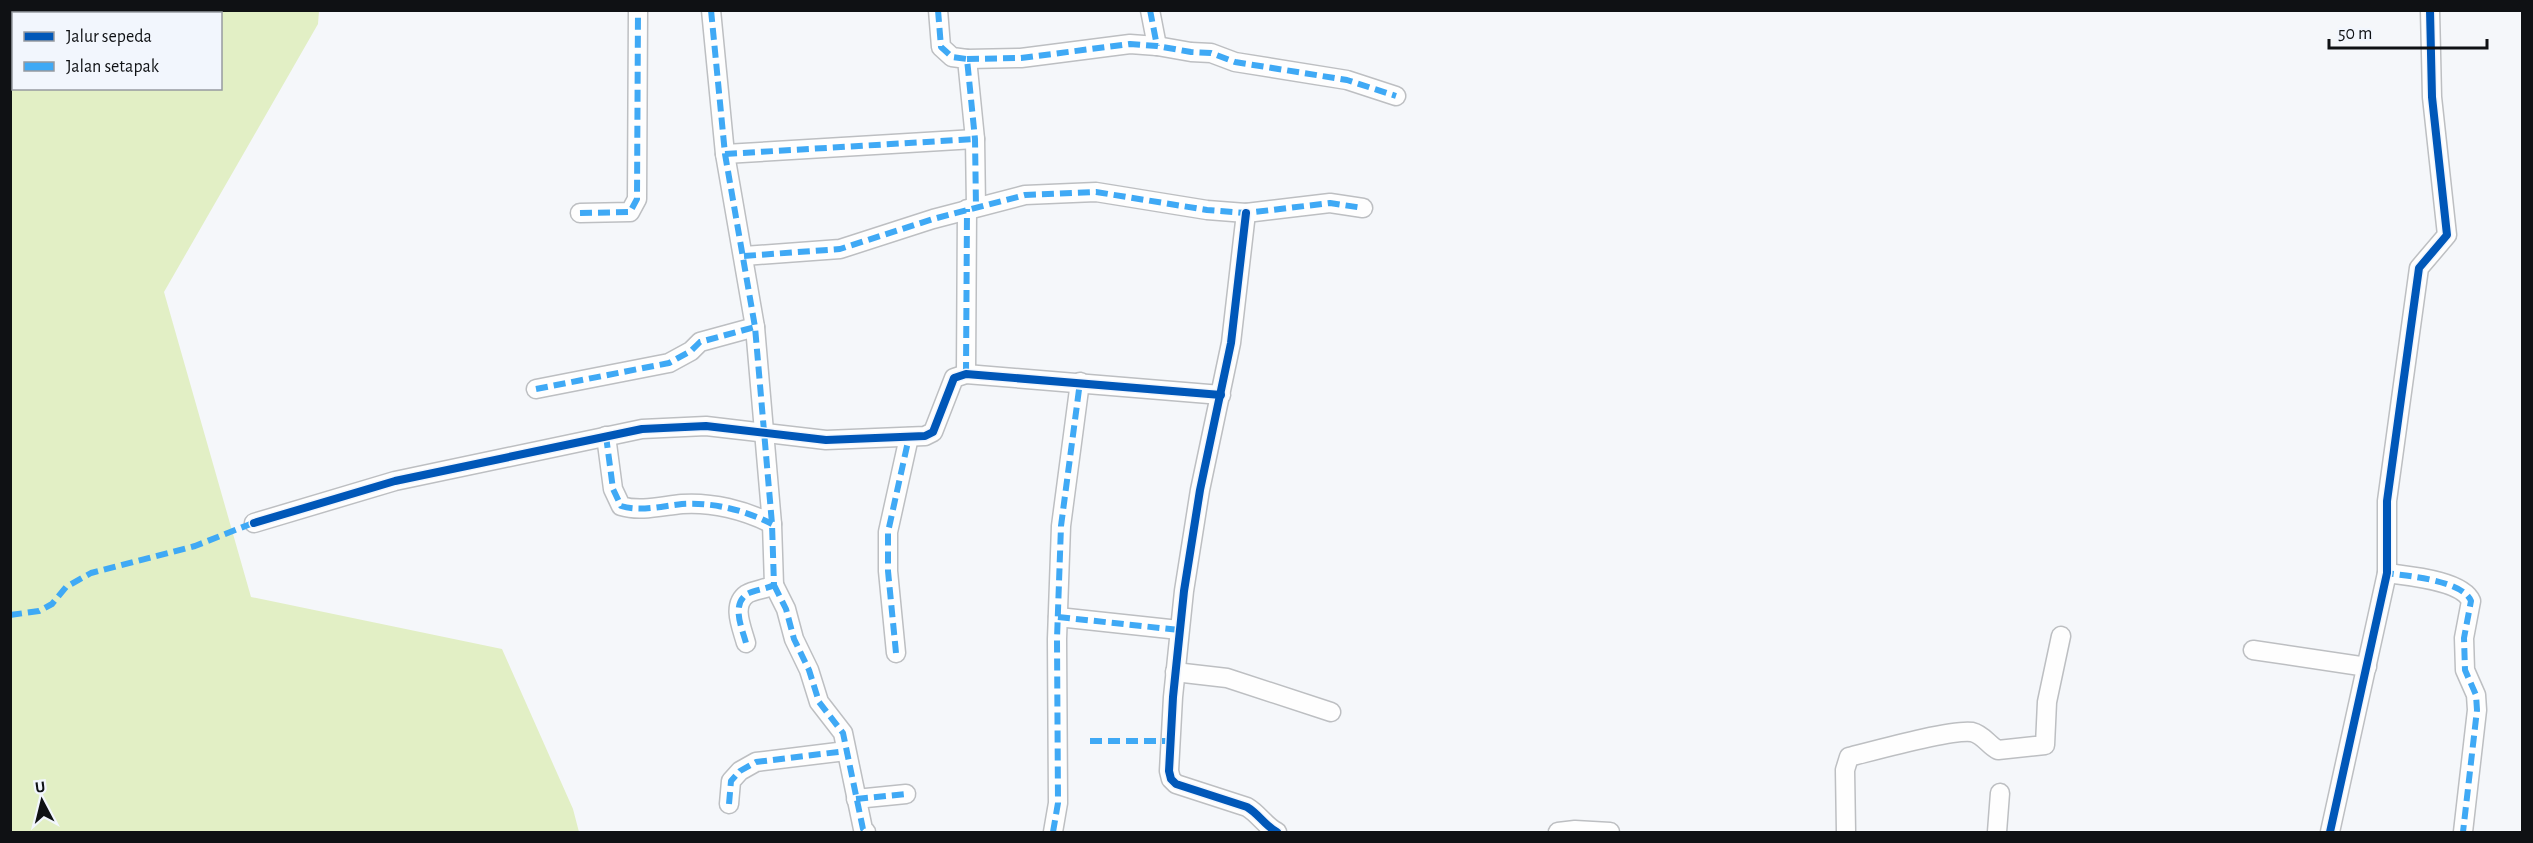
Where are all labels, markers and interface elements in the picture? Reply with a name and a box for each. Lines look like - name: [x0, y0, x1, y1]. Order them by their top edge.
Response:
- legend: [12, 12, 222, 90]
- scale bar: [2329, 12, 2486, 50]
- text: 50 m: [2338, 25, 2372, 43]
- text: Jalur sepeda: [66, 28, 152, 46]
- text: Jalan setapak: [66, 58, 160, 76]
- north arrow: [12, 771, 72, 831]
- text: U: [34, 779, 46, 796]

